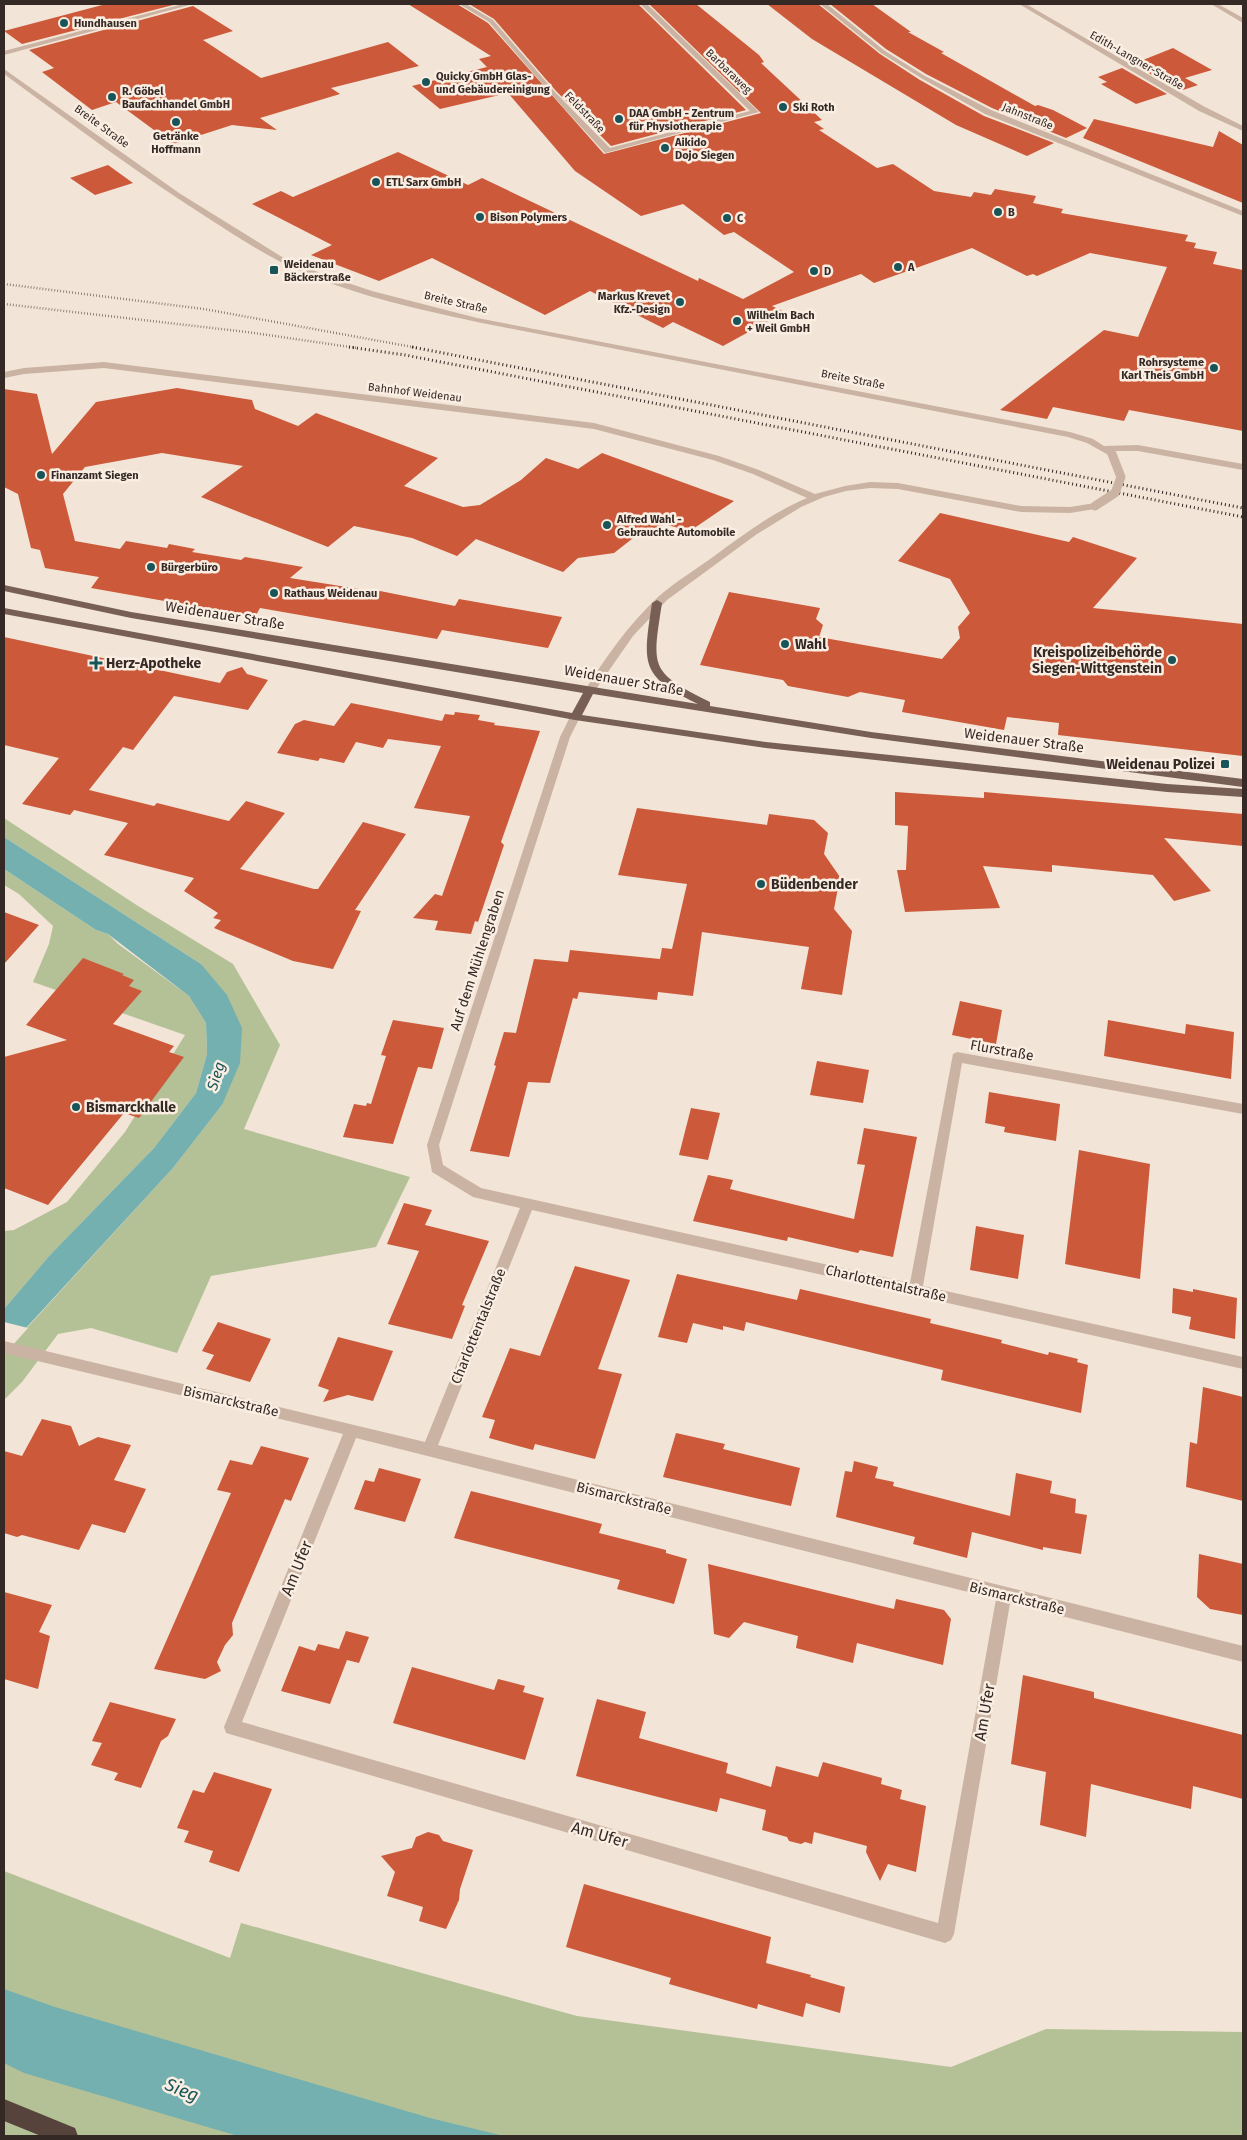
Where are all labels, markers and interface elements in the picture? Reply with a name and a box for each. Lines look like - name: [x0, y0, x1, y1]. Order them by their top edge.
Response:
- marker: Hundhausen: [58, 17, 70, 29]
- place label: Hundhausen: [74, 17, 137, 30]
- street label: Edith-Langner-Straße: [1087, 28, 1186, 93]
- street label: Barbaraweg: [703, 46, 754, 97]
- place label: Quicky GmbH Glas- und Gebäudereinigung: [436, 70, 551, 96]
- marker: Quicky GmbH Glas- und Gebäudereinigung: [420, 76, 432, 88]
- place label: R. Göbel Baufachhandel GmbH: [122, 85, 230, 111]
- street label: Feldstraße: [562, 89, 607, 136]
- marker: R. Göbel Baufachhandel GmbH: [106, 91, 118, 103]
- street label: Jahnstraße: [1000, 100, 1055, 133]
- marker: Ski Roth: [777, 101, 789, 113]
- place label: Ski Roth: [793, 101, 835, 114]
- street label: Breite Straße: [72, 102, 132, 151]
- place label: DAA GmbH - Zentrum für Physiotherapie: [629, 107, 734, 133]
- marker: DAA GmbH - Zentrum für Physiotherapie: [613, 113, 625, 125]
- marker: Getränke Hoffmann: [170, 116, 182, 128]
- place label: Getränke Hoffmann: [151, 130, 201, 156]
- place label: Aikido Dojo Siegen: [674, 136, 734, 162]
- marker: Aikido Dojo Siegen: [659, 142, 671, 154]
- marker: ETL Sarx GmbH: [370, 176, 382, 188]
- place label: ETL Sarx GmbH: [386, 176, 461, 189]
- marker: B: [992, 206, 1004, 218]
- place label: B: [1008, 206, 1015, 219]
- marker: Bison Polymers: [474, 211, 486, 223]
- place label: Bison Polymers: [490, 211, 568, 224]
- marker: C: [721, 212, 733, 224]
- place label: C: [737, 212, 744, 225]
- place label: Weidenau Bäckerstraße: [284, 258, 351, 284]
- marker: A: [892, 261, 904, 273]
- place label: A: [907, 261, 915, 274]
- marker: Weidenau Bäckerstraße: [268, 264, 280, 276]
- marker: D: [808, 265, 820, 277]
- place label: D: [824, 265, 831, 278]
- street label: Breite Straße: [423, 289, 489, 316]
- place label: Markus Krevet Kfz.-Design: [598, 290, 671, 316]
- marker: Markus Krevet Kfz.-Design: [674, 296, 686, 308]
- place label: Wilhelm Bach + Weil GmbH: [747, 309, 815, 335]
- marker: Wilhelm Bach + Weil GmbH: [731, 315, 743, 327]
- place label: Rohrsysteme Karl Theis GmbH: [1121, 356, 1204, 382]
- marker: Rohrsysteme Karl Theis GmbH: [1208, 362, 1220, 374]
- street label: Breite Straße: [820, 367, 886, 392]
- street label: Bahnhof Weidenau: [367, 380, 463, 405]
- marker: Finanzamt Siegen: [35, 469, 47, 481]
- place label: Finanzamt Siegen: [51, 469, 139, 482]
- place label: Alfred Wahl - Gebrauchte Automobile: [616, 513, 735, 539]
- marker: Alfred Wahl - Gebrauchte Automobile: [601, 519, 613, 531]
- marker: Bürgerbüro: [145, 561, 157, 573]
- place label: Bürgerbüro: [161, 561, 219, 574]
- marker: Rathaus Weidenau: [268, 587, 280, 599]
- place label: Rathaus Weidenau: [284, 587, 377, 600]
- street label: Weidenauer Straße: [164, 598, 286, 633]
- place label: Wahl: [795, 636, 827, 653]
- marker: Wahl: [779, 638, 791, 650]
- place label: Kreispolizeibehörde Siegen-Wittgenstein: [1032, 644, 1162, 677]
- marker: Kreispolizeibehörde Siegen-Wittgenstein: [1166, 654, 1178, 666]
- place label: Herz-Apotheke: [106, 655, 202, 672]
- marker: Herz-Apotheke: [90, 657, 102, 669]
- street label: Weidenauer Straße: [563, 662, 685, 699]
- street label: Weidenauer Straße: [963, 725, 1085, 756]
- place label: Weidenau Polizei: [1106, 756, 1215, 773]
- marker: Weidenau Polizei: [1219, 758, 1231, 770]
- place label: Büdenbender: [771, 876, 858, 893]
- marker: Büdenbender: [755, 878, 767, 890]
- street label: Auf dem Mühlengraben: [447, 887, 508, 1033]
- street label: Flurstraße: [969, 1037, 1035, 1064]
- water label: Sieg: [203, 1060, 229, 1093]
- place label: Bismarckhalle: [86, 1099, 176, 1116]
- marker: Bismarckhalle: [70, 1101, 82, 1113]
- street label: Charlottentalstraße: [824, 1261, 948, 1306]
- street label: Charlottentalstraße: [447, 1266, 509, 1387]
- street label: Bismarckstraße: [181, 1382, 280, 1421]
- street label: Bismarckstraße: [575, 1478, 673, 1519]
- street label: Am Ufer: [277, 1537, 316, 1599]
- street label: Bismarckstraße: [968, 1578, 1066, 1619]
- street label: Am Ufer: [970, 1681, 999, 1742]
- street label: Am Ufer: [569, 1817, 631, 1852]
- water label: Sieg: [161, 2073, 202, 2107]

